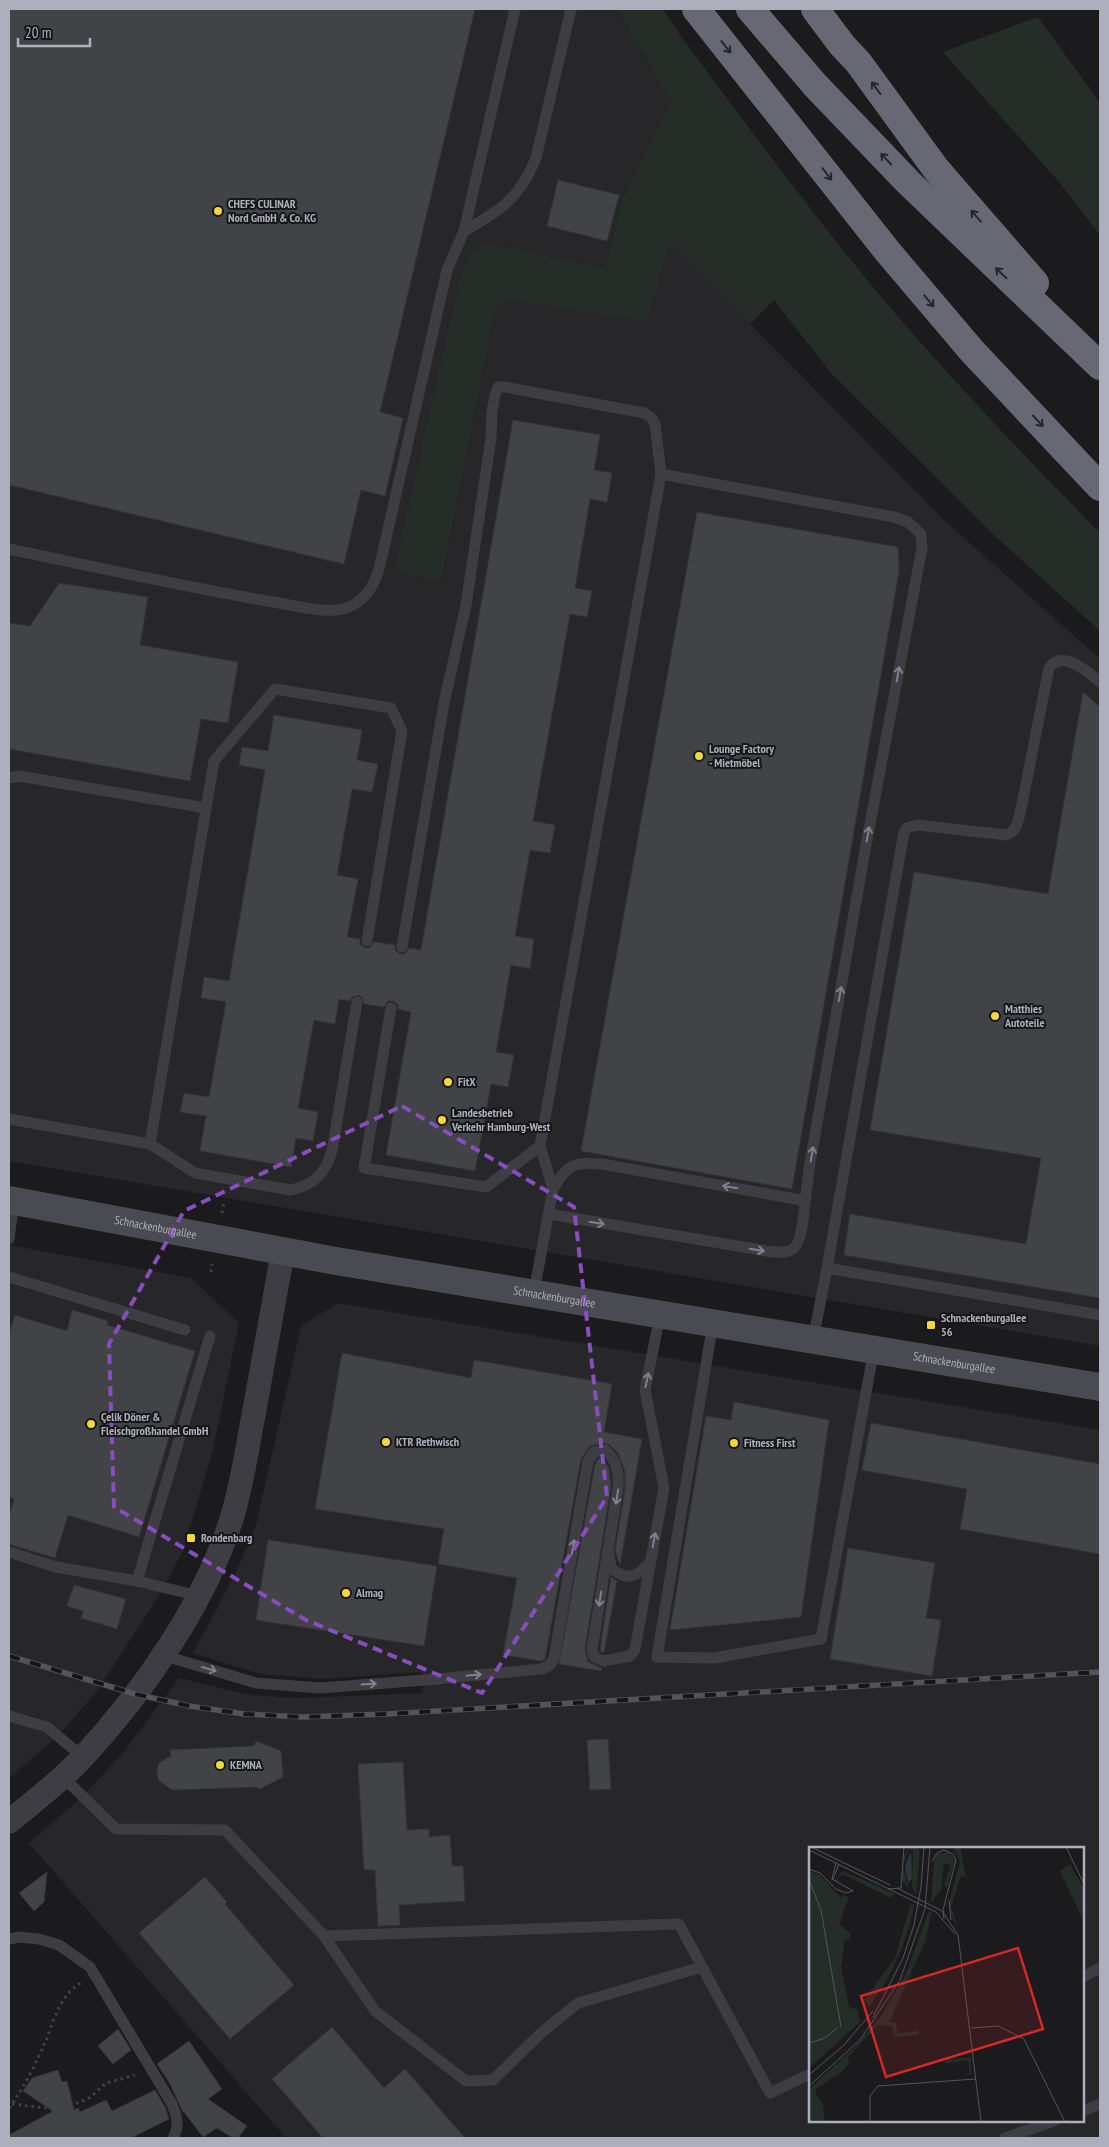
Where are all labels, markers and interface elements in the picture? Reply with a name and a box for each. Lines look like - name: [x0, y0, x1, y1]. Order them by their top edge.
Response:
- scale bar: [18, 15, 90, 47]
- text: 20 m: [25, 23, 51, 42]
- one-way arrow: [721, 40, 732, 53]
- one-way arrow: [871, 81, 882, 95]
- one-way arrow: [880, 152, 892, 165]
- one-way arrow: [822, 168, 833, 181]
- place label: CHEFS CULINAR Nord GmbH & Co. KG: [228, 196, 316, 225]
- marker: CHEFS CULINAR Nord GmbH & Co. KG: [212, 205, 224, 217]
- one-way arrow: [970, 209, 982, 222]
- one-way arrow: [995, 267, 1007, 279]
- one-way arrow: [924, 294, 935, 307]
- one-way arrow: [1032, 415, 1044, 428]
- one-way arrow: [893, 667, 903, 683]
- place label: Lounge Factory - Mietmöbel: [709, 741, 774, 770]
- marker: Lounge Factory - Mietmöbel: [693, 750, 705, 762]
- one-way arrow: [864, 826, 874, 842]
- one-way arrow: [835, 986, 845, 1002]
- place label: Matthies Autoteile: [1004, 1001, 1045, 1030]
- marker: Matthies Autoteile: [989, 1010, 1001, 1022]
- place label: FitX: [458, 1074, 476, 1089]
- marker: FitX: [442, 1076, 454, 1088]
- place label: Landesbetrieb Verkehr Hamburg-West: [451, 1105, 551, 1134]
- marker: Landesbetrieb Verkehr Hamburg-West: [436, 1114, 448, 1126]
- one-way arrow: [807, 1146, 817, 1162]
- one-way arrow: [723, 1181, 739, 1191]
- street label: Schnackenburgallee: [113, 1212, 198, 1242]
- one-way arrow: [588, 1218, 604, 1228]
- one-way arrow: [749, 1245, 765, 1255]
- street label: Schnackenburgallee: [512, 1282, 597, 1311]
- place label: Schnackenburgallee 56: [941, 1310, 1026, 1339]
- marker: Schnackenburgallee 56: [925, 1319, 937, 1331]
- street label: Schnackenburgallee: [912, 1348, 996, 1377]
- one-way arrow: [643, 1373, 652, 1389]
- place label: Çelik Döner & Fleischgroßhandel GmbH: [101, 1409, 208, 1438]
- marker: Çelik Döner & Fleischgroßhandel GmbH: [85, 1418, 97, 1430]
- place label: KTR Rethwisch: [396, 1434, 459, 1449]
- place label: Fitness First: [744, 1435, 796, 1450]
- marker: KTR Rethwisch: [380, 1436, 392, 1448]
- marker: Fitness First: [728, 1437, 740, 1449]
- one-way arrow: [611, 1489, 621, 1505]
- place label: Rondenbarg: [201, 1530, 252, 1545]
- marker: Rondenbarg: [185, 1532, 197, 1544]
- one-way arrow: [650, 1533, 660, 1549]
- one-way arrow: [568, 1540, 578, 1556]
- place label: Almag: [355, 1585, 383, 1600]
- marker: Almag: [340, 1587, 352, 1599]
- one-way arrow: [595, 1591, 605, 1607]
- one-way arrow: [200, 1665, 216, 1675]
- one-way arrow: [466, 1671, 482, 1680]
- one-way arrow: [361, 1680, 377, 1689]
- place label: KEMNA: [230, 1757, 263, 1772]
- marker: KEMNA: [214, 1759, 226, 1771]
- inset map: [809, 1847, 1084, 2122]

